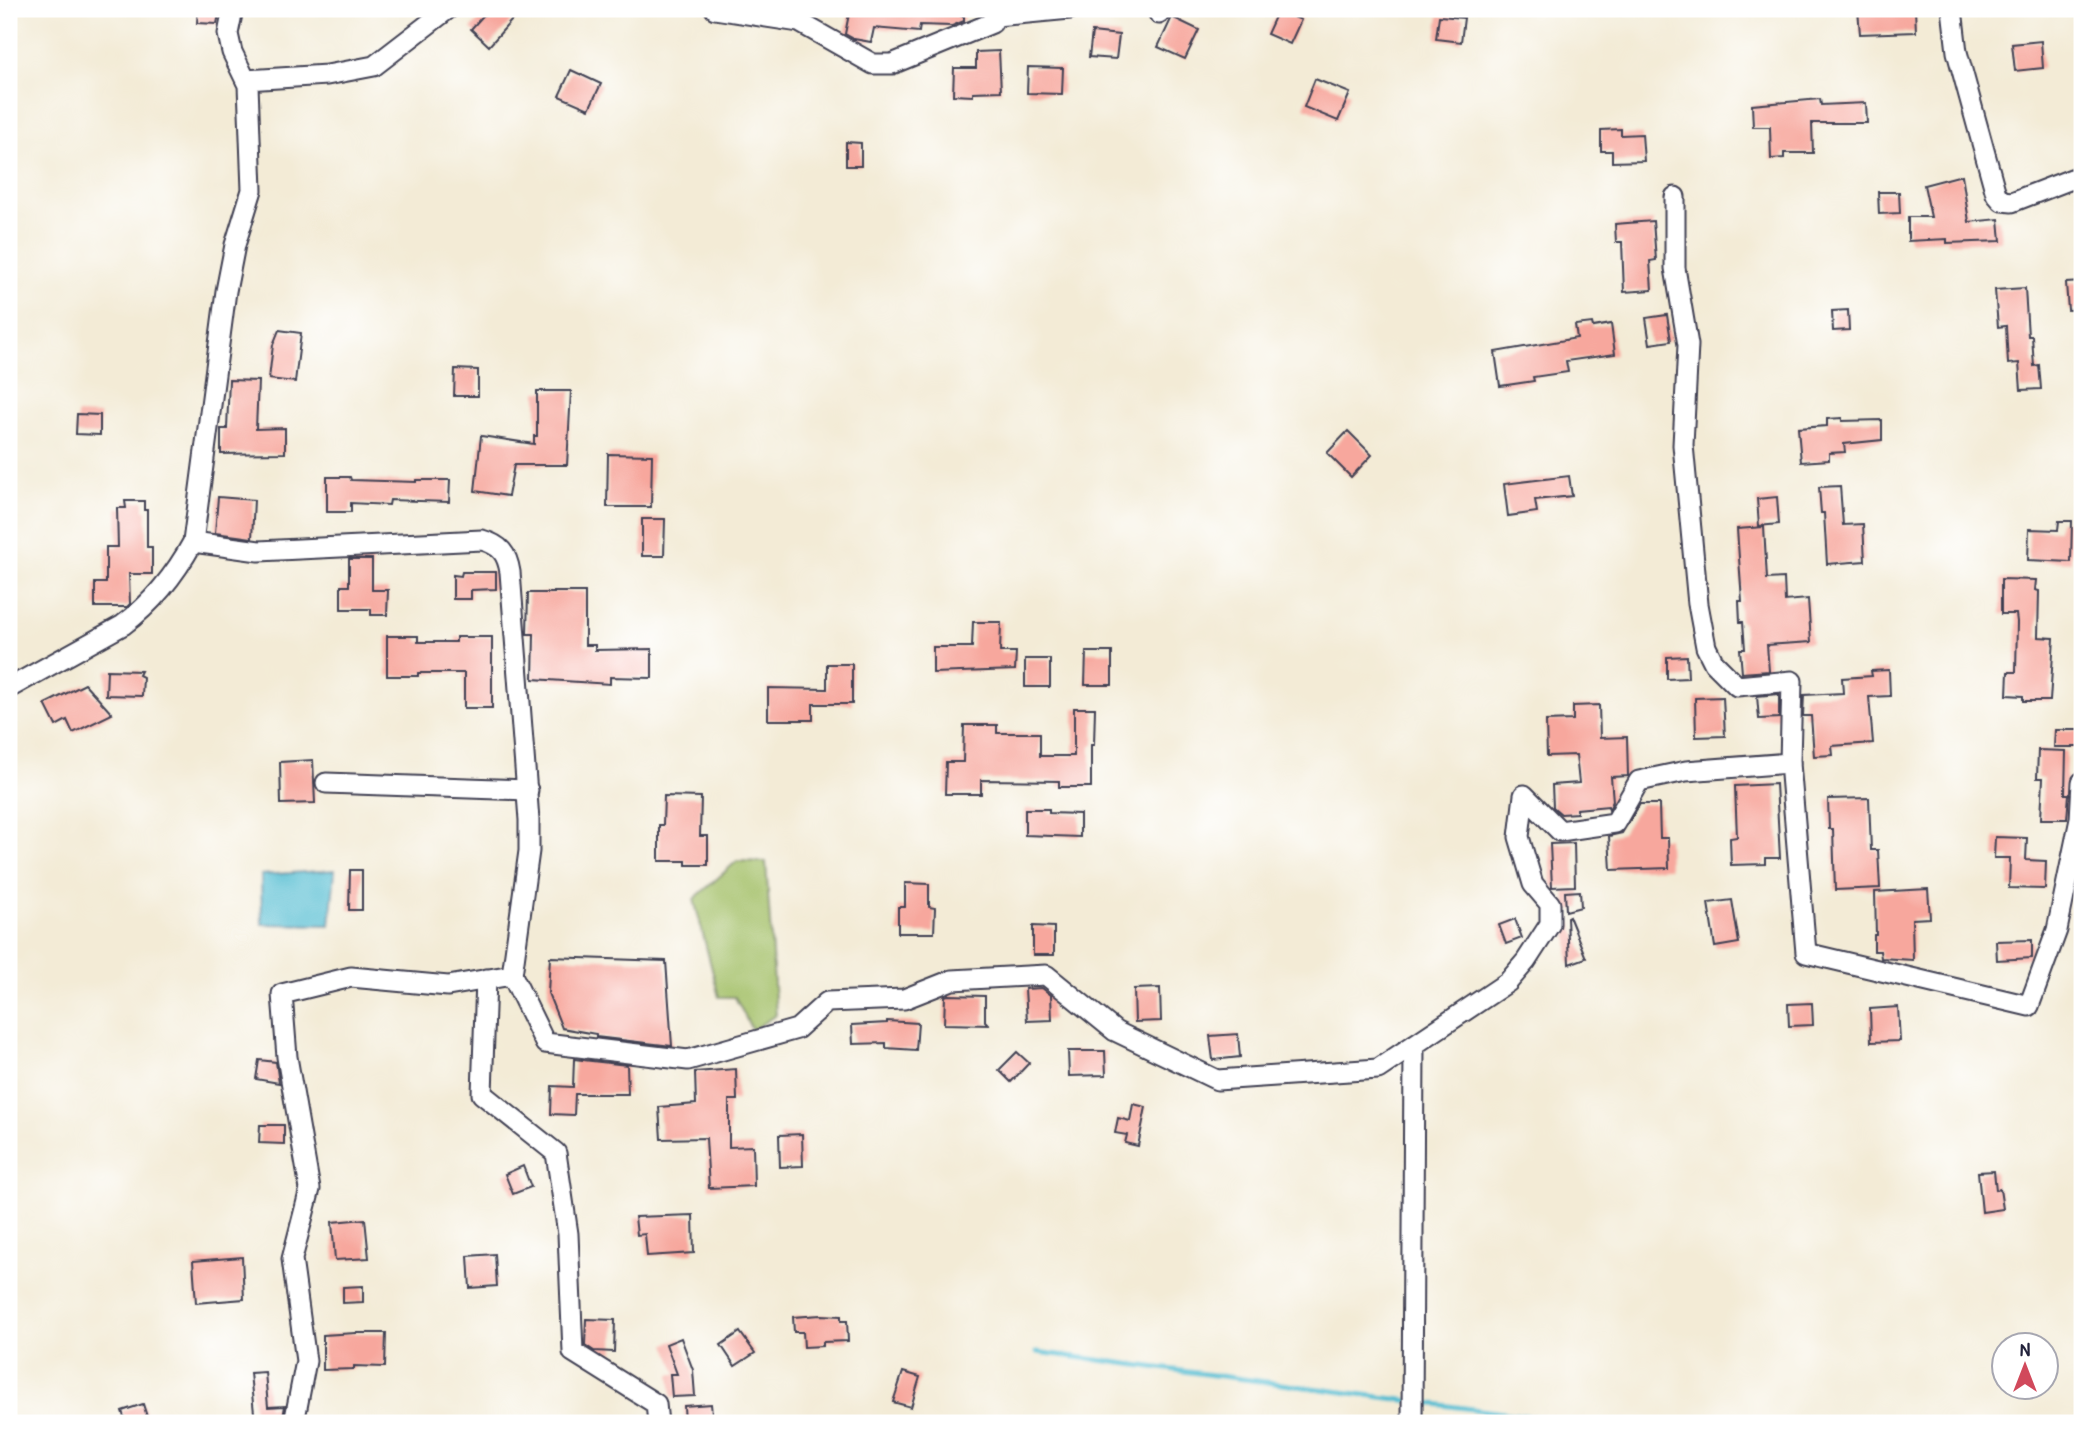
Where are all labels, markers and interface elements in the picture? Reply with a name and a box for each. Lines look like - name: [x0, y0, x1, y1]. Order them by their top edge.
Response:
- north arrow: [1990, 1330, 2060, 1400]
- text: N: [2020, 1336, 2030, 1362]

